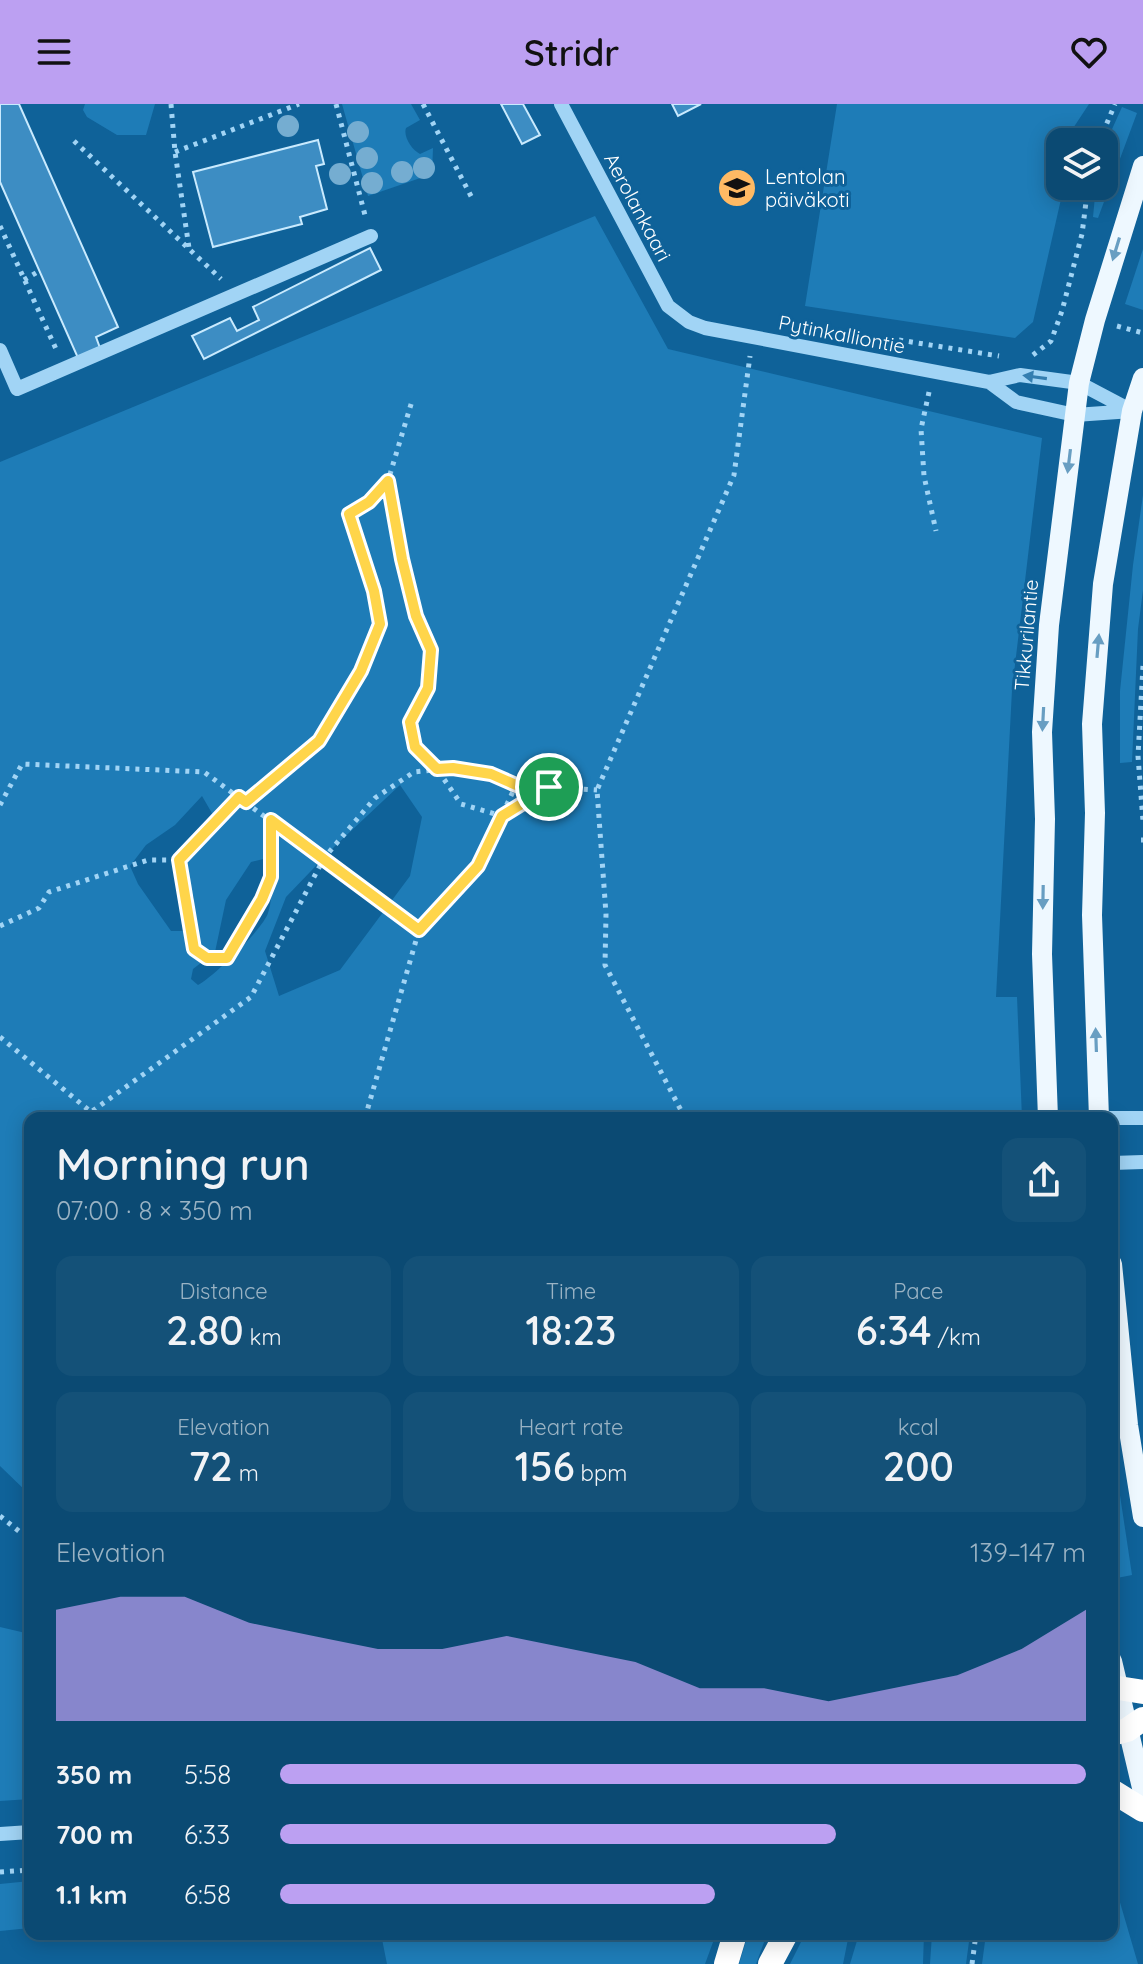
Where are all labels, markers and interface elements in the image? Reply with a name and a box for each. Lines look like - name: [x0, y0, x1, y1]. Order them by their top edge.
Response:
- icon: menu: [32, 30, 76, 74]
- text: Stridr: [524, 30, 619, 75]
- icon: heart: [1067, 30, 1111, 74]
- map controls: [1046, 128, 1118, 200]
- button: layers: [1046, 128, 1118, 200]
- street label: Aerolankaari: [599, 149, 677, 265]
- place label: Lentolan päiväkoti: [765, 164, 850, 212]
- school or university icon: Lentolan päiväkoti: [716, 167, 758, 209]
- one-way arrow: [1109, 237, 1122, 261]
- street label: Pytinkalliontie: [777, 309, 907, 359]
- one-way arrow: [1022, 370, 1047, 383]
- one-way arrow: [1062, 449, 1075, 474]
- street label: Tikkurilantie: [1009, 578, 1043, 692]
- one-way arrow: [1092, 633, 1105, 658]
- one-way arrow: [1036, 707, 1049, 732]
- pin: [515, 753, 583, 821]
- icon: arrive: [527, 765, 571, 809]
- one-way arrow: [1037, 885, 1050, 910]
- one-way arrow: [1090, 1027, 1103, 1052]
- text: Morning run: [56, 1136, 310, 1191]
- button: share: [1002, 1138, 1086, 1222]
- text: 07:00 · 8 × 350 m: [56, 1194, 253, 1227]
- text: Distance: [180, 1277, 268, 1305]
- text: Time: [546, 1277, 596, 1305]
- text: Pace: [893, 1277, 943, 1305]
- text: 2.80: [166, 1305, 244, 1355]
- text: 18:23: [526, 1305, 616, 1355]
- text: 6:34: [856, 1305, 932, 1355]
- text: km: [244, 1323, 281, 1351]
- text: /km: [932, 1323, 981, 1351]
- text: Elevation: [177, 1413, 270, 1441]
- text: Heart rate: [519, 1413, 623, 1441]
- text: kcal: [898, 1413, 939, 1441]
- text: 72: [189, 1441, 233, 1491]
- text: 156: [515, 1441, 575, 1491]
- text: 200: [883, 1441, 954, 1491]
- text: m: [233, 1459, 259, 1487]
- text: bpm: [575, 1459, 627, 1487]
- text: Elevation: [56, 1536, 166, 1569]
- text: 139–147 m: [970, 1536, 1086, 1569]
- text: 350 m: [56, 1758, 132, 1791]
- text: 5:58: [184, 1758, 231, 1791]
- text: 700 m: [56, 1818, 133, 1851]
- text: 6:33: [184, 1818, 230, 1851]
- text: 1.1 km: [56, 1878, 127, 1911]
- text: 6:58: [184, 1878, 231, 1911]

